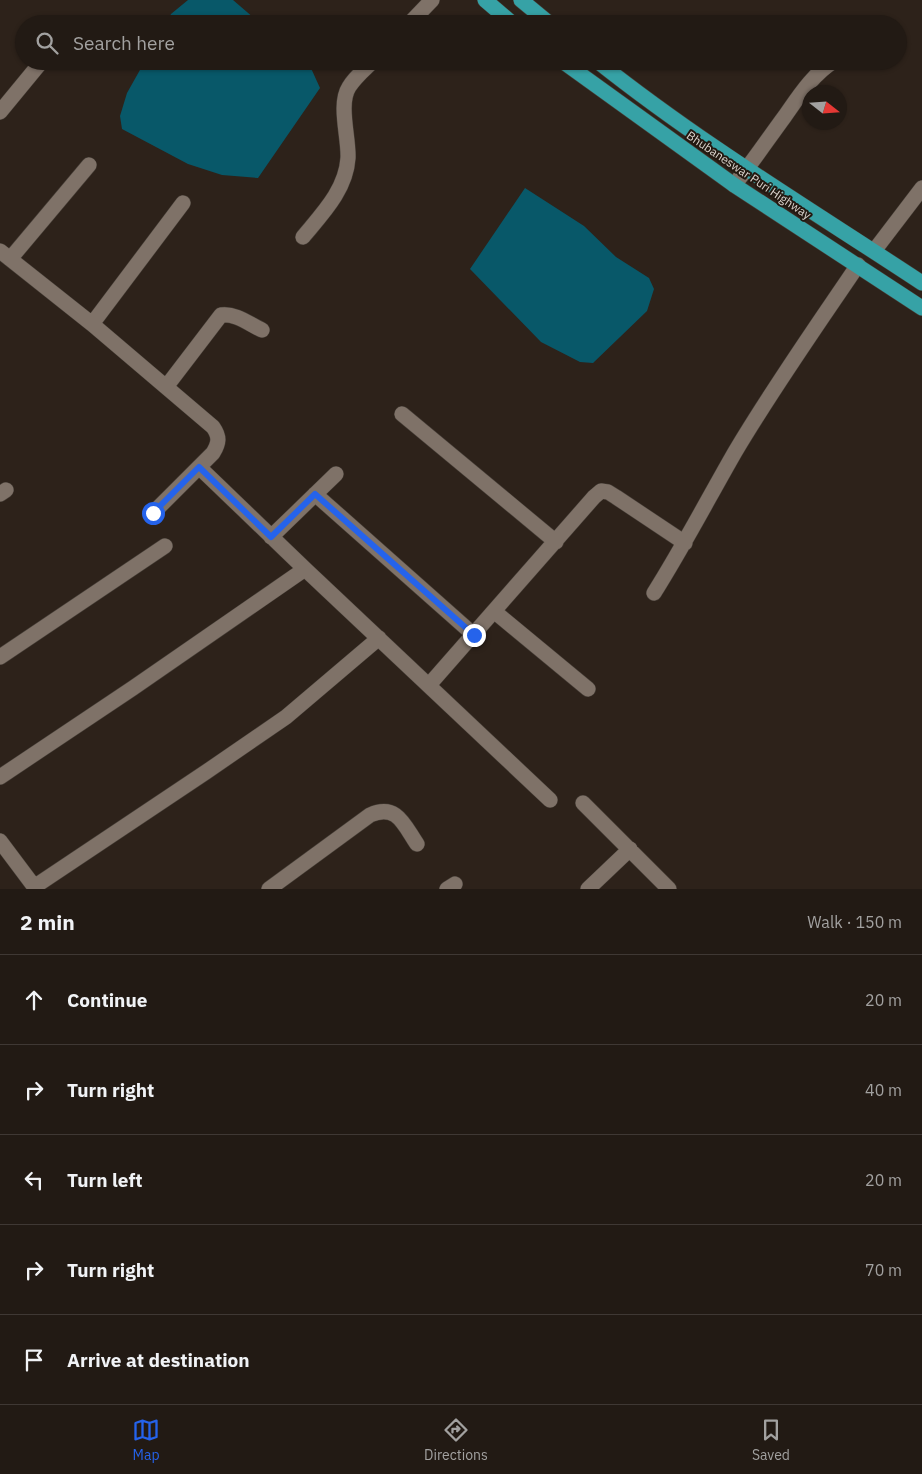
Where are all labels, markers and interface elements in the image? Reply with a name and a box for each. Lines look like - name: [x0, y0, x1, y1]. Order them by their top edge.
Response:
- search box: [15, 15, 907, 70]
- icon: search: [33, 29, 61, 57]
- text: Search here: [73, 31, 175, 55]
- north arrow: [802, 85, 847, 130]
- street label: Bhubaneswar Puri Highway: [684, 128, 814, 222]
- route start: [142, 502, 165, 525]
- route end: [463, 624, 486, 647]
- text: 2 min: [20, 908, 75, 936]
- text: Walk · 150 m: [807, 912, 902, 932]
- icon: ahead: [20, 986, 48, 1014]
- text: Continue: [67, 988, 147, 1012]
- text: 20 m: [865, 990, 902, 1010]
- icon: right: [20, 1076, 48, 1104]
- text: Turn right: [67, 1078, 154, 1102]
- text: 40 m: [865, 1080, 902, 1100]
- icon: left: [20, 1166, 48, 1194]
- text: Turn left: [67, 1168, 143, 1192]
- text: 20 m: [865, 1170, 902, 1190]
- icon: right: [20, 1256, 48, 1284]
- text: Turn right: [67, 1258, 154, 1282]
- text: 70 m: [865, 1260, 902, 1280]
- icon: arrive: [20, 1346, 48, 1374]
- text: Arrive at destination: [67, 1348, 250, 1372]
- tab: Map: [132, 1416, 160, 1464]
- tab: Directions: [424, 1416, 488, 1464]
- tab: Saved: [752, 1416, 790, 1464]

